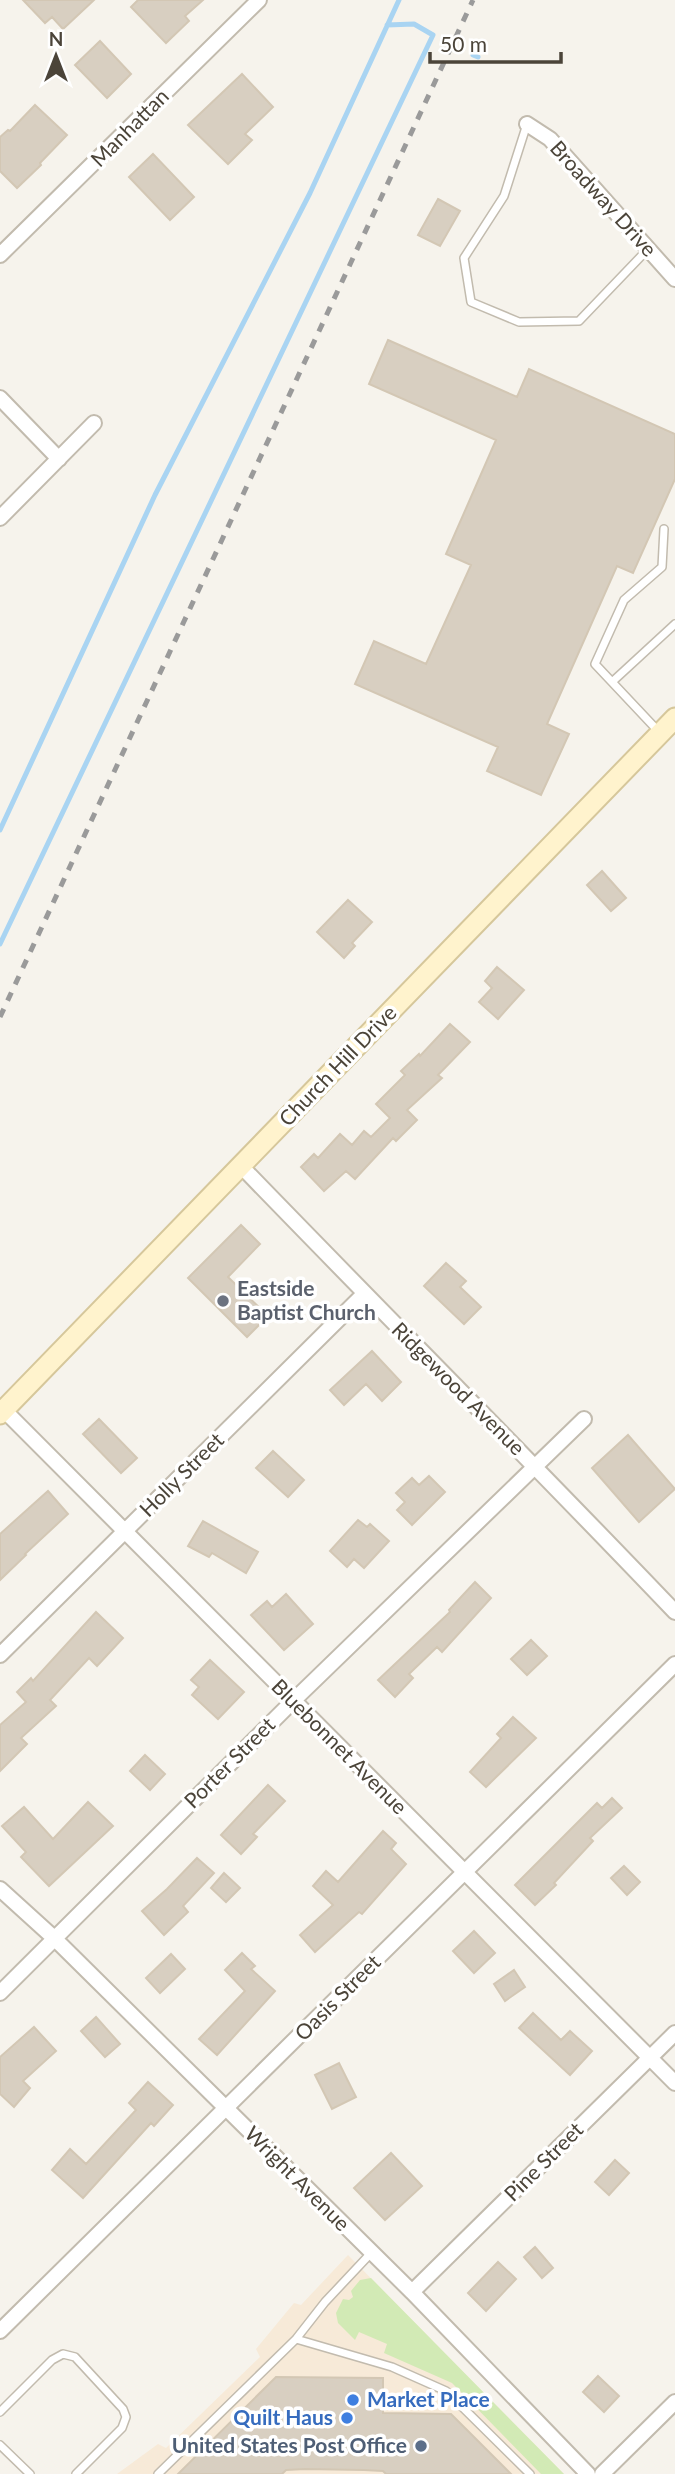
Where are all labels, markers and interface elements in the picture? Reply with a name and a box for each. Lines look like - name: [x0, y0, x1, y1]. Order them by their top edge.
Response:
- north arrow: [21, 21, 91, 91]
- scale bar: [430, 21, 561, 65]
- text: N: [49, 27, 63, 50]
- text: 50 m: [440, 31, 487, 56]
- street label: Manhattan: [85, 83, 173, 171]
- street label: Broadway Drive: [546, 135, 663, 261]
- street label: Church Hill Drive: [273, 999, 401, 1130]
- place label: Eastside Baptist Church: [237, 1275, 376, 1324]
- marker: Eastside Baptist Church: [215, 1293, 231, 1309]
- street label: Ridgewood Avenue: [387, 1316, 531, 1460]
- street label: Holly Street: [134, 1426, 228, 1521]
- street label: Bluebonnet Avenue: [267, 1673, 413, 1819]
- street label: Porter Street: [178, 1711, 280, 1813]
- street label: Oasis Street: [289, 1949, 385, 2045]
- street label: Pine Street: [498, 2116, 588, 2206]
- street label: Wright Avenue: [241, 2120, 356, 2235]
- place label: Market Place: [367, 2386, 490, 2411]
- marker: Market Place: [345, 2392, 361, 2408]
- place label: Quilt Haus: [233, 2404, 333, 2429]
- marker: Quilt Haus: [339, 2410, 355, 2426]
- place label: United States Post Office: [172, 2432, 407, 2457]
- marker: United States Post Office: [413, 2438, 429, 2454]

